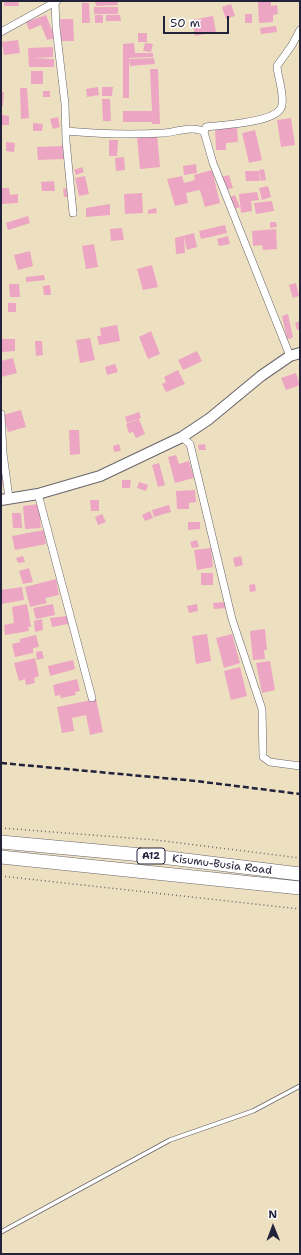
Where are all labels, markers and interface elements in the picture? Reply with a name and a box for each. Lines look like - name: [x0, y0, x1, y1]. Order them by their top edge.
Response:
- scale bar: [165, 8, 231, 34]
- text: 50 m: [170, 15, 200, 31]
- road number: A12: [137, 848, 165, 864]
- street label: Kisumu-Busia Road: [171, 852, 273, 878]
- north arrow: [253, 1207, 293, 1247]
- text: N: [268, 1207, 277, 1222]

